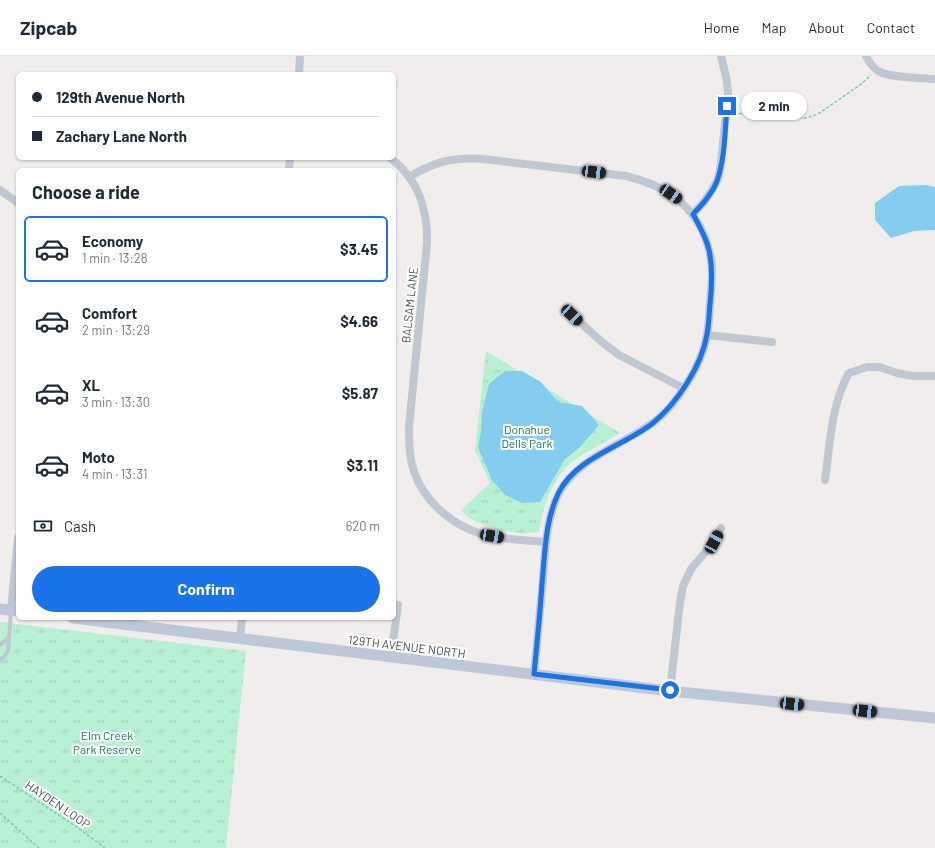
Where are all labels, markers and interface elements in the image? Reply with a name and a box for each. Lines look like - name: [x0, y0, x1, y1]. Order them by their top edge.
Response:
- text: Zipcab: [20, 16, 77, 39]
- text: Home: [704, 19, 740, 36]
- text: Map: [762, 19, 786, 36]
- text: About: [808, 19, 845, 36]
- text: Contact: [867, 19, 915, 36]
- text: 129th Avenue North: [56, 88, 185, 106]
- callout: 2 min: [741, 92, 807, 120]
- route end: [718, 97, 736, 115]
- text: 2 min: [758, 98, 790, 114]
- text: Zachary Lane North: [56, 127, 187, 145]
- car: [581, 165, 607, 179]
- text: Choose a ride: [32, 181, 140, 203]
- car: [658, 182, 684, 206]
- icon: car: [34, 231, 70, 267]
- text: Economy: [82, 232, 143, 250]
- text: $3.45: [340, 240, 378, 258]
- text: 1 min · 13:28: [82, 250, 148, 266]
- street label: BALSAM LANE: [398, 266, 420, 344]
- car: [559, 302, 585, 328]
- icon: car: [34, 303, 70, 339]
- text: Comfort: [82, 304, 137, 322]
- text: $4.66: [340, 312, 378, 330]
- text: 2 min · 13:29: [82, 322, 150, 338]
- icon: car: [34, 375, 70, 411]
- text: XL: [82, 376, 100, 394]
- text: $5.87: [342, 384, 378, 402]
- text: 3 min · 13:30: [82, 394, 150, 410]
- park label: Donahue Dells Park: [501, 422, 553, 450]
- icon: car: [34, 447, 70, 483]
- text: Moto: [82, 448, 115, 466]
- text: $3.11: [347, 456, 378, 474]
- text: 4 min · 13:31: [82, 466, 148, 482]
- icon: cash: [32, 515, 54, 537]
- text: Cash: [64, 517, 96, 535]
- text: 620 m: [346, 518, 380, 534]
- car: [479, 528, 505, 544]
- car: [703, 529, 725, 555]
- button: Confirm: [32, 566, 380, 612]
- street label: 129TH AVENUE NORTH: [348, 632, 466, 660]
- route start: [661, 681, 679, 699]
- car: [779, 697, 805, 711]
- car: [852, 704, 878, 718]
- park label: Elm Creek Park Reserve: [73, 728, 141, 756]
- street label: HAYDEN LOOP: [23, 777, 93, 831]

